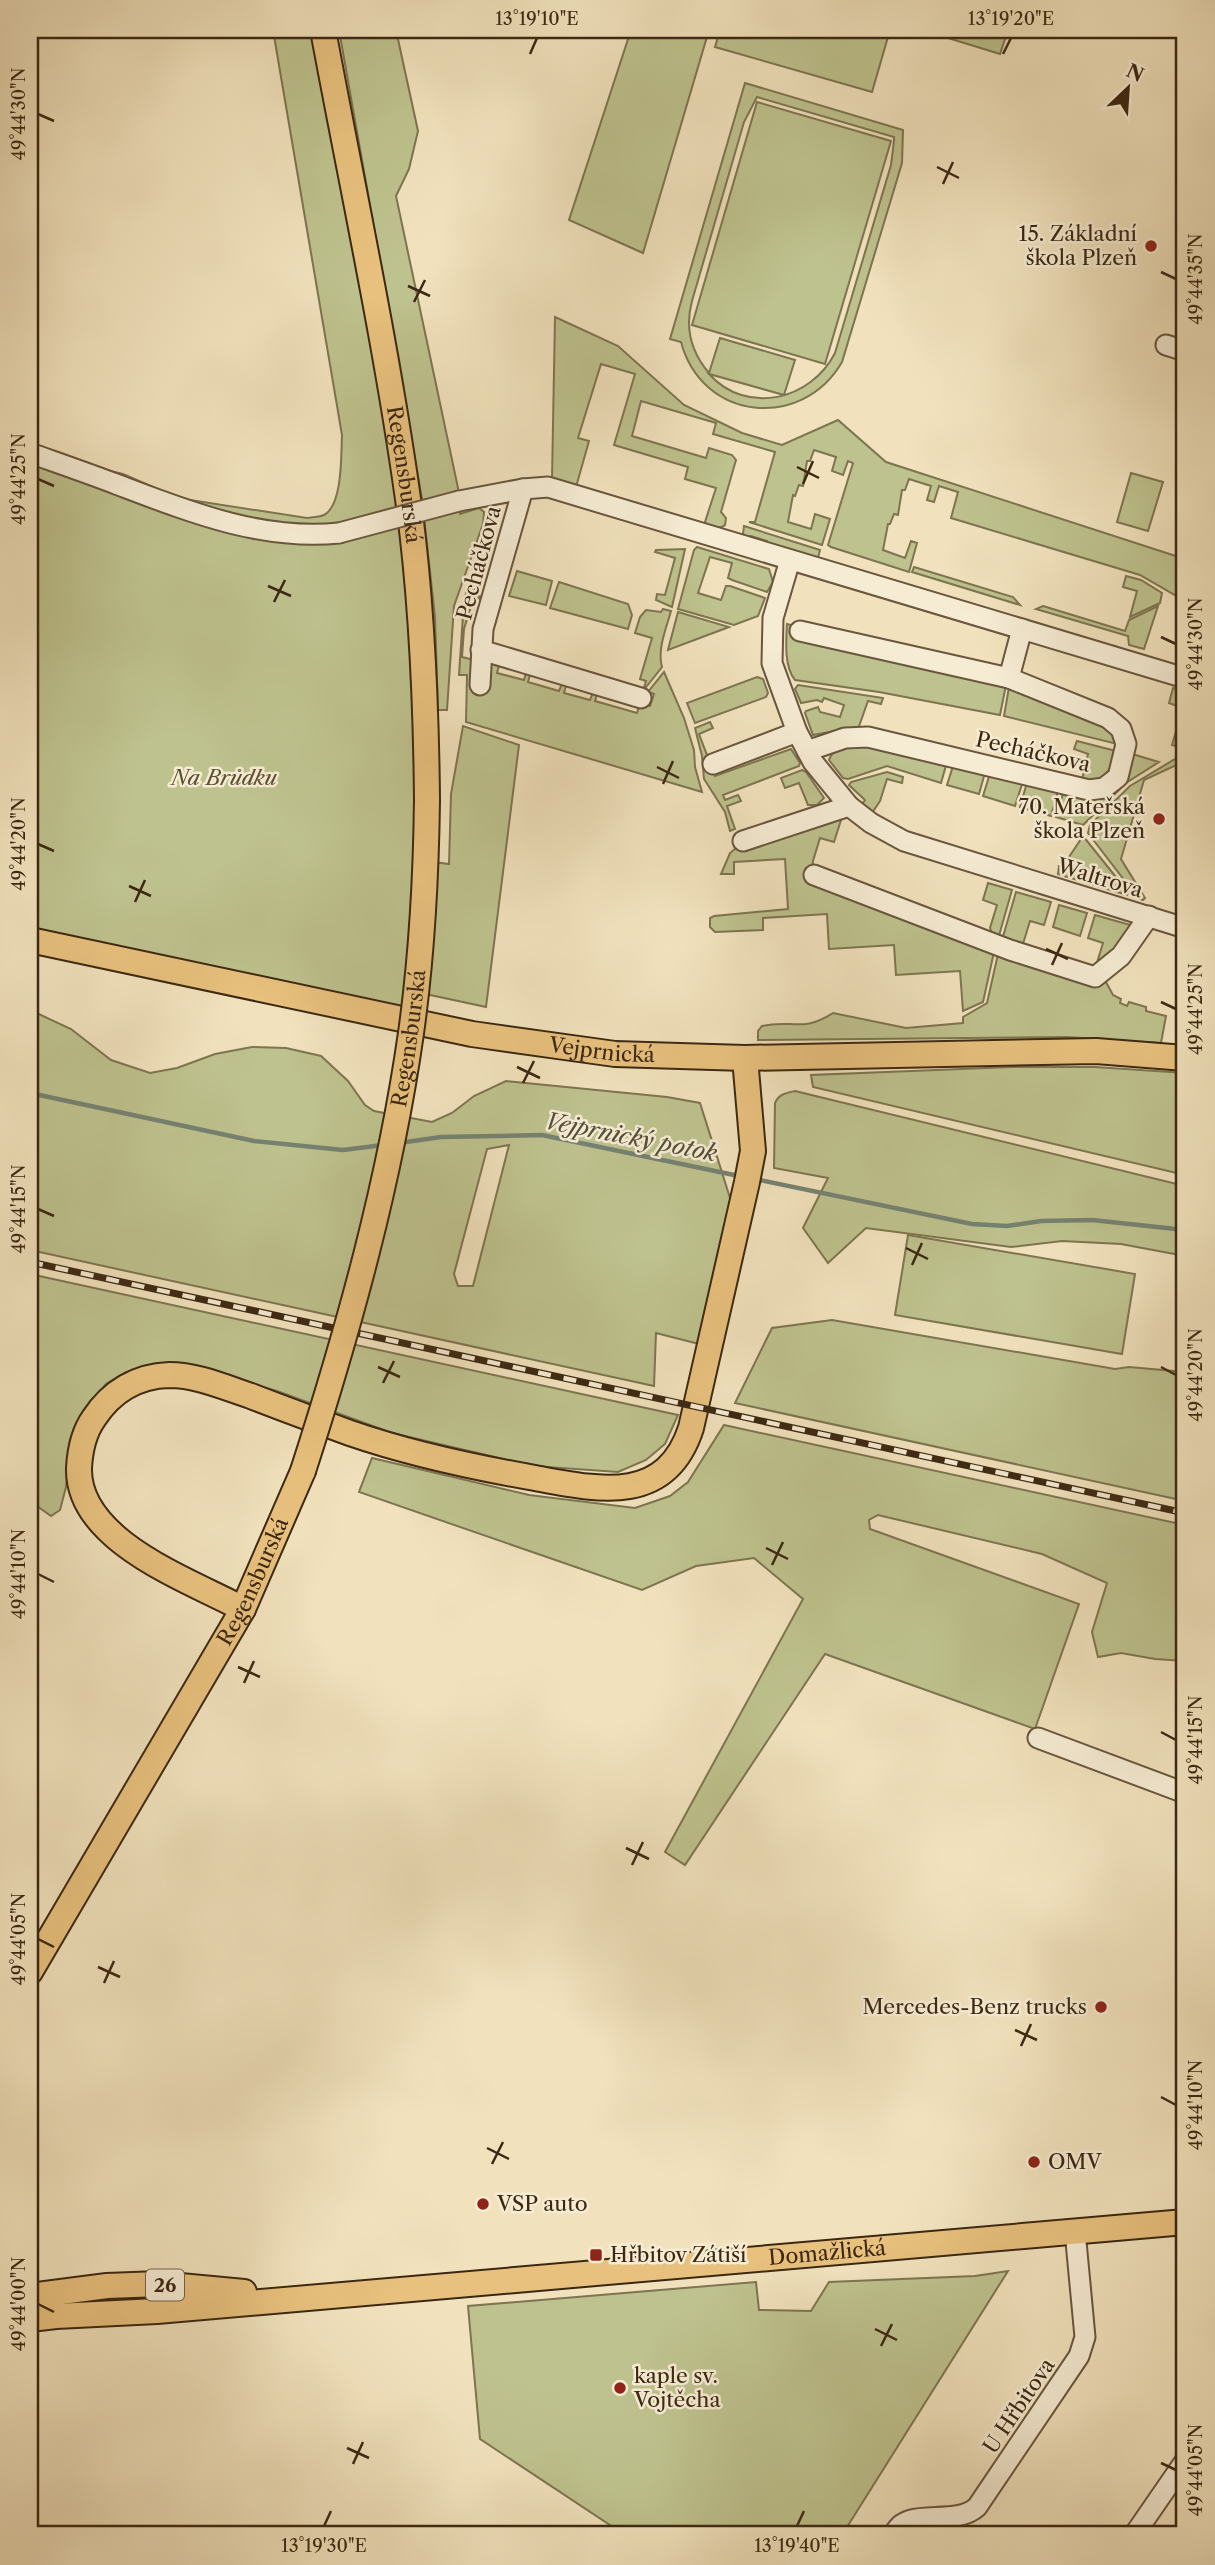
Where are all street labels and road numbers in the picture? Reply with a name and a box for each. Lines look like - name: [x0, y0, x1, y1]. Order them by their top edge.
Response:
- street label: Regensburská: [382, 404, 427, 546]
- street label: Pecháčkova: [451, 502, 506, 623]
- street label: Pecháčkova: [973, 726, 1094, 777]
- street label: Waltrova: [1053, 852, 1147, 903]
- street label: Regensburská: [386, 968, 431, 1109]
- street label: Vejprnická: [547, 1032, 656, 1067]
- street label: Regensburská: [211, 1513, 294, 1650]
- street label: Domažlická: [767, 2235, 888, 2270]
- road number: 26: [146, 2270, 184, 2300]
- street label: U Hřbitova: [978, 2353, 1060, 2458]

